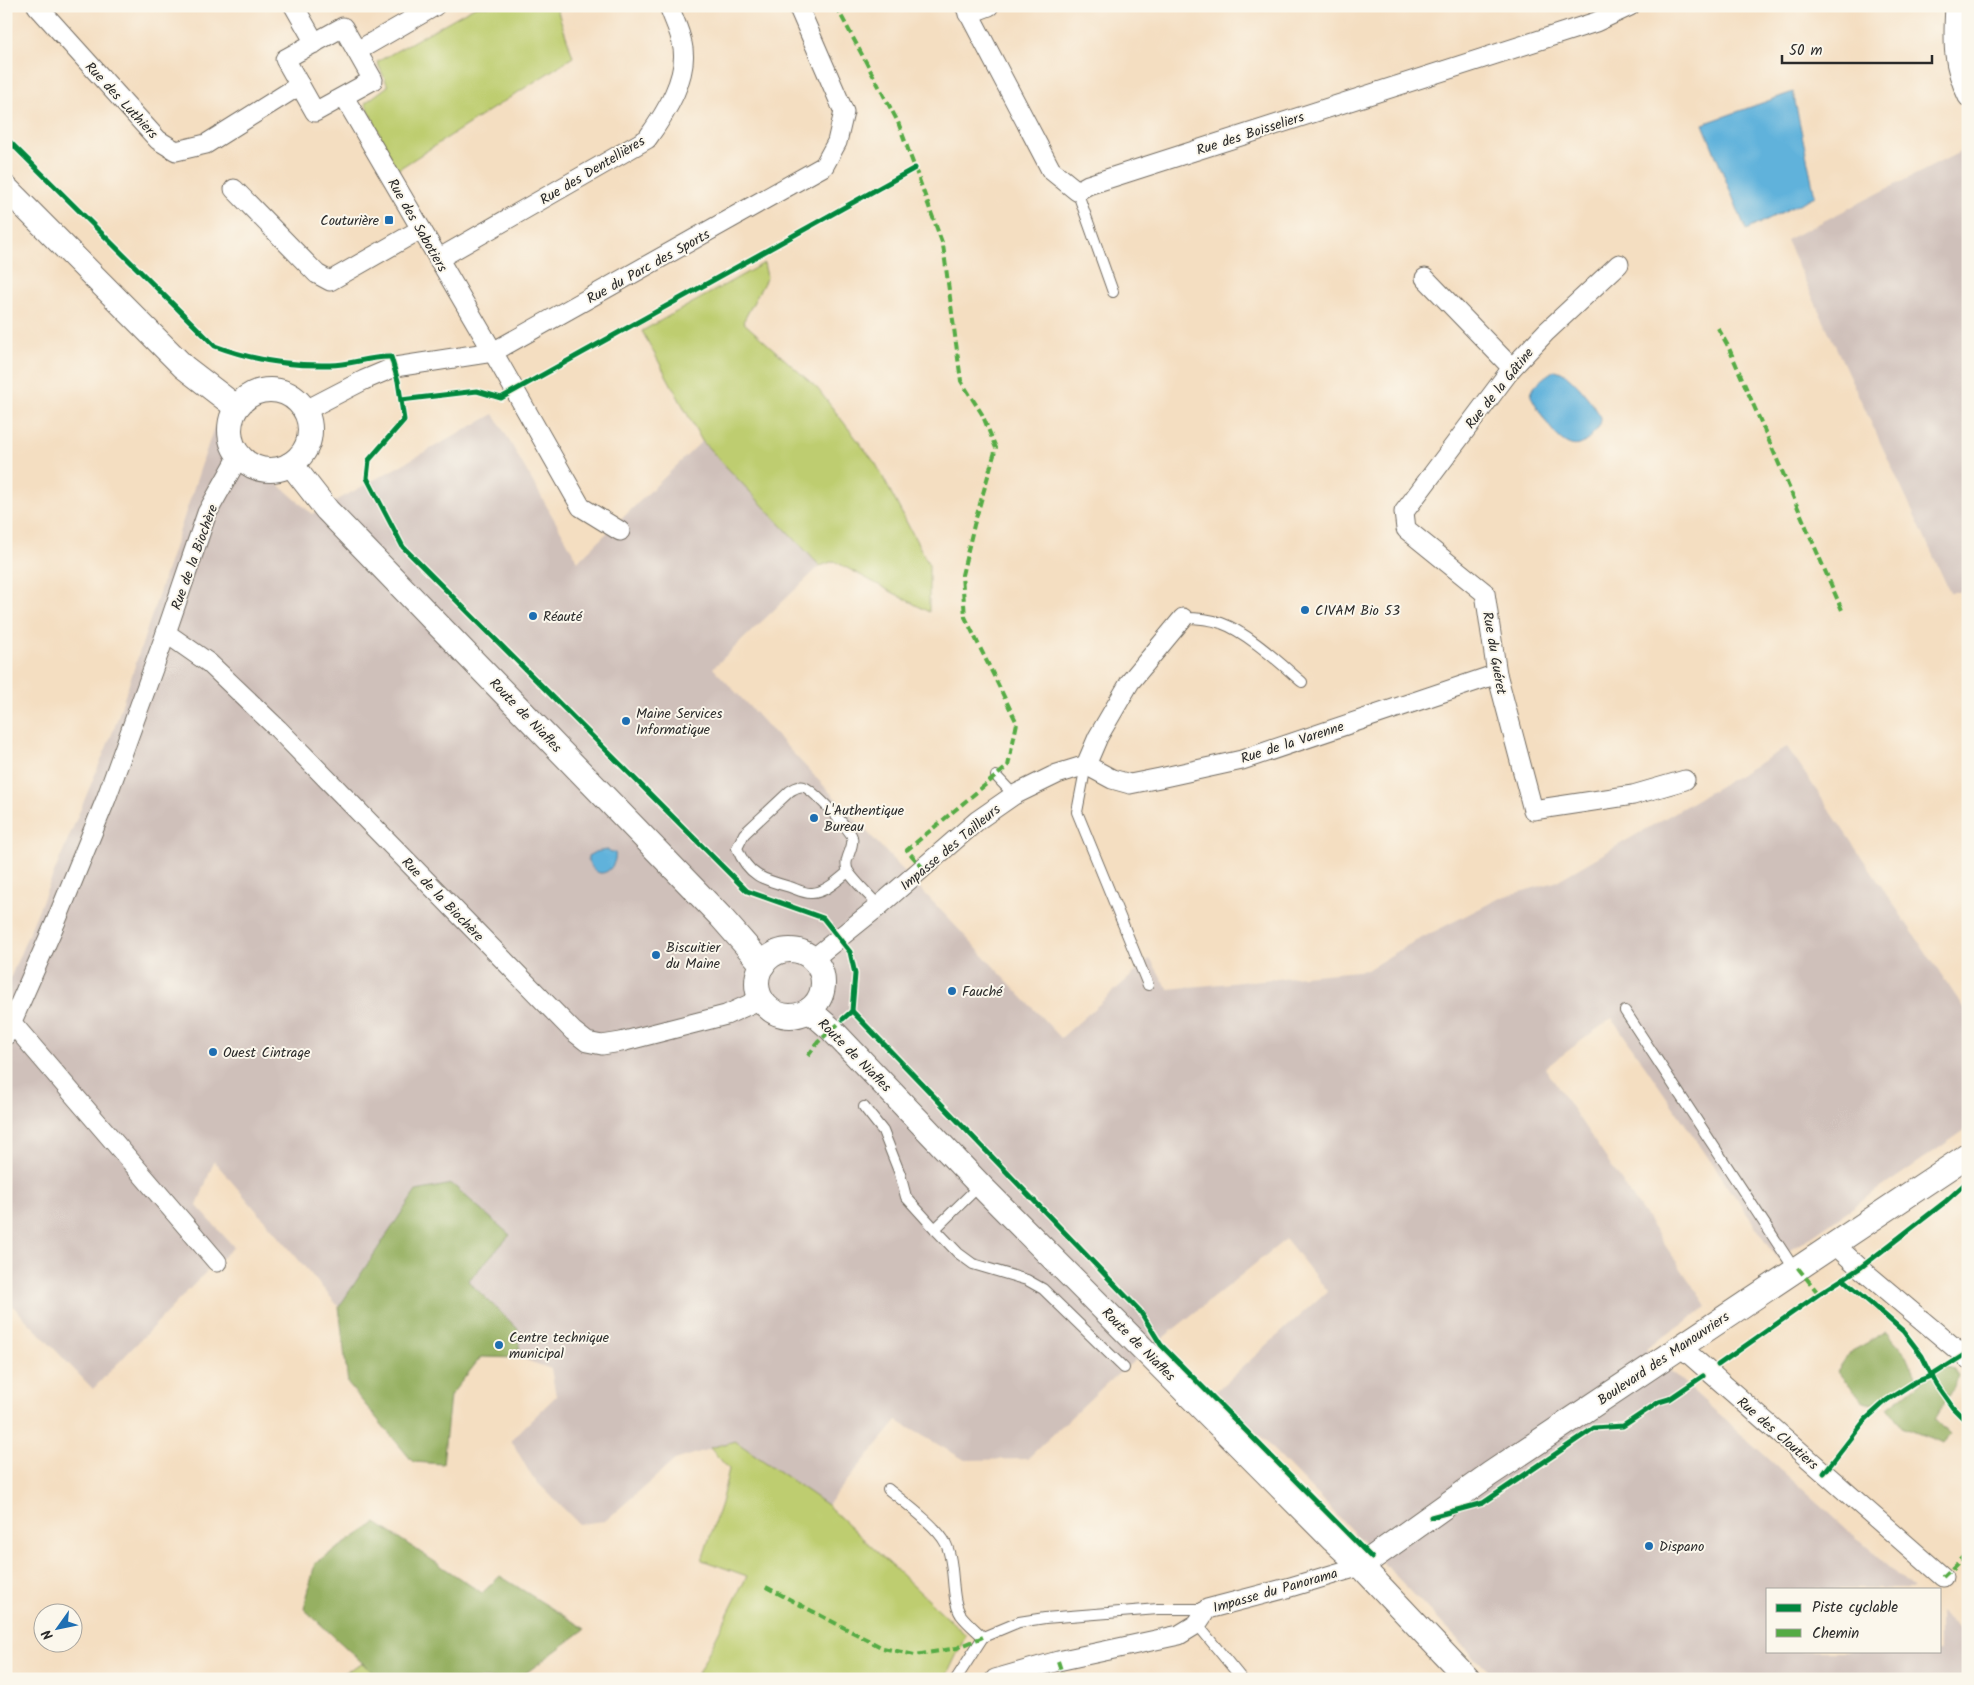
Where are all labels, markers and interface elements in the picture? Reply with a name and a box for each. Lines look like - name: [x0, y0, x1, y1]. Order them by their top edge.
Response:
- scale bar: [1782, 32, 1932, 64]
- text: 50 m: [1789, 39, 1823, 63]
- street label: Rue des Luthiers: [79, 57, 163, 144]
- street label: Rue des Boisseliers: [1194, 106, 1307, 162]
- street label: Rue des Dentellières: [536, 131, 649, 211]
- street label: Rue des Sabotiers: [381, 175, 453, 277]
- place label: Couturière: [320, 210, 380, 232]
- marker: Couturière: [383, 214, 395, 226]
- street label: Rue du Parc des Sports: [583, 224, 714, 310]
- street label: Rue de la Gâtine: [1460, 343, 1540, 434]
- street label: Rue de la Biochère: [166, 501, 224, 613]
- place label: CIVAM Bio 53: [1315, 600, 1400, 622]
- marker: CIVAM Bio 53: [1299, 604, 1311, 616]
- place label: Réauté: [543, 606, 583, 628]
- marker: Réauté: [527, 610, 539, 622]
- street label: Rue du Guéret: [1476, 610, 1512, 697]
- street label: Route de Niafles: [484, 673, 567, 758]
- place label: Maine Services Informatique: [636, 703, 722, 741]
- marker: Maine Services Informatique: [620, 715, 632, 727]
- street label: Rue de la Varenne: [1238, 716, 1347, 770]
- street label: Impasse des Tailleurs: [896, 799, 1006, 896]
- place label: L'Authentique Bureau: [824, 800, 905, 838]
- marker: L'Authentique Bureau: [808, 812, 820, 824]
- street label: Rue de la Biochère: [396, 852, 489, 948]
- place label: Biscuitier du Maine: [666, 937, 722, 975]
- marker: Biscuitier du Maine: [650, 949, 662, 961]
- place label: Fauché: [962, 981, 1003, 1003]
- marker: Fauché: [946, 985, 958, 997]
- street label: Route de Niafles: [812, 1014, 896, 1098]
- place label: Ouest Cintrage: [223, 1042, 311, 1064]
- marker: Ouest Cintrage: [207, 1046, 219, 1058]
- street label: Route de Niafles: [1096, 1303, 1180, 1387]
- street label: Boulevard des Manouvriers: [1593, 1306, 1734, 1411]
- place label: Centre technique municipal: [509, 1327, 610, 1365]
- marker: Centre technique municipal: [493, 1339, 505, 1351]
- street label: Rue des Cloutiers: [1732, 1392, 1823, 1476]
- place label: Dispano: [1659, 1536, 1704, 1558]
- marker: Dispano: [1643, 1540, 1655, 1552]
- street label: Impasse du Panorama: [1210, 1563, 1340, 1619]
- legend: [1766, 1588, 1942, 1652]
- text: Piste cyclable: [1812, 1596, 1898, 1620]
- north arrow: [32, 1602, 82, 1652]
- text: Chemin: [1812, 1622, 1859, 1646]
- text: N: [36, 1625, 60, 1644]

